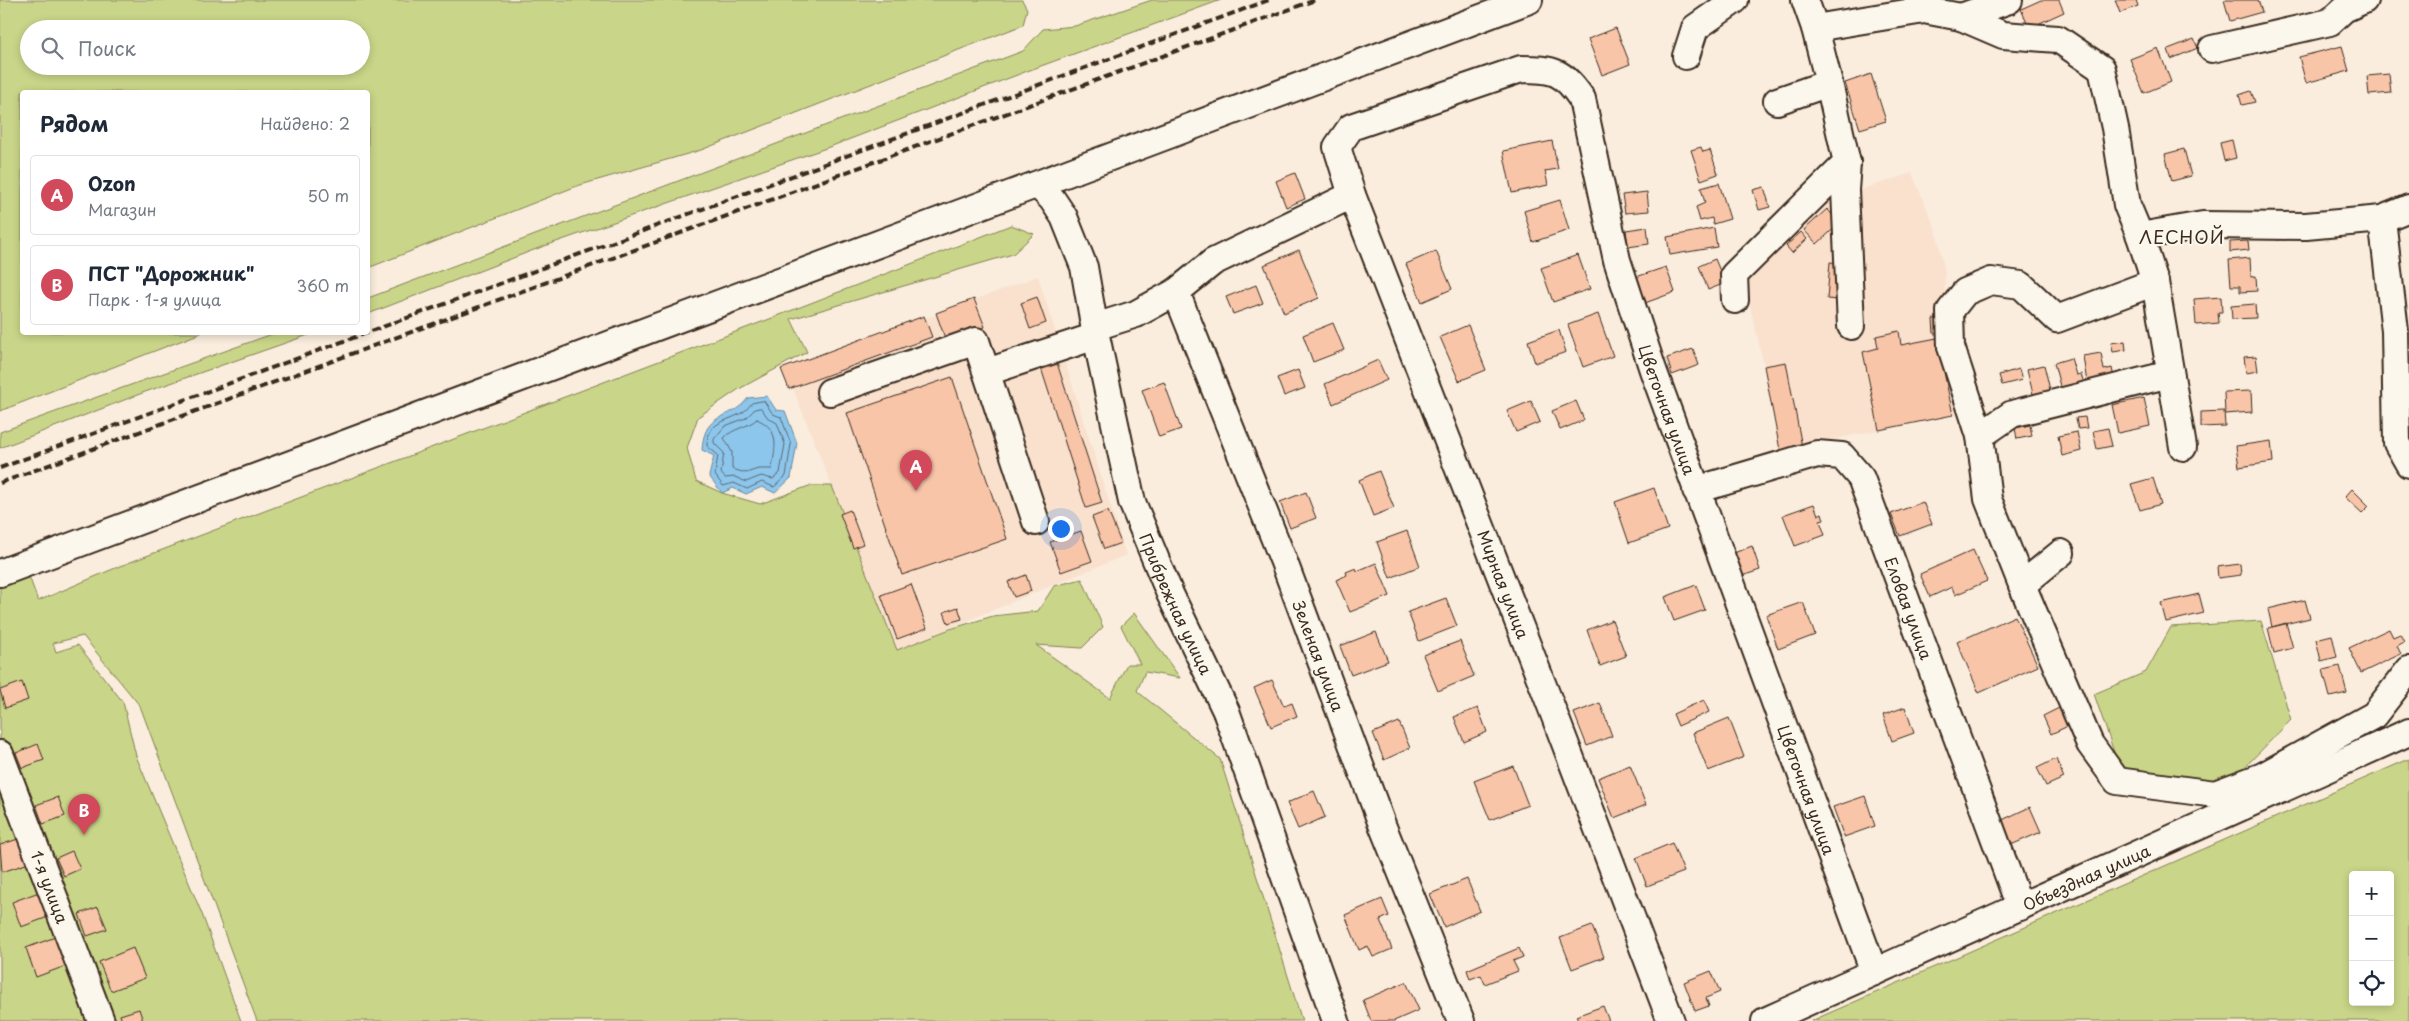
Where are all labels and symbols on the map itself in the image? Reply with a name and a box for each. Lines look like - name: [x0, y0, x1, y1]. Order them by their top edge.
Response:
- district label: ЛЕСНОЙ: [2139, 223, 2225, 250]
- street label: Цветочная улица: [1633, 341, 1702, 478]
- pin: A: [900, 450, 932, 491]
- your location: [1048, 516, 1074, 542]
- street label: Мирная улица: [1472, 526, 1536, 642]
- street label: Прибрежная улица: [1134, 529, 1219, 678]
- street label: Еловая улица: [1879, 553, 1939, 663]
- street label: Зеленая улица: [1287, 597, 1351, 715]
- street label: Цветочная улица: [1772, 721, 1842, 858]
- pin: B: [68, 794, 100, 835]
- street label: Объездная улица: [2018, 838, 2154, 916]
- street label: 1-я улица: [26, 847, 75, 927]

